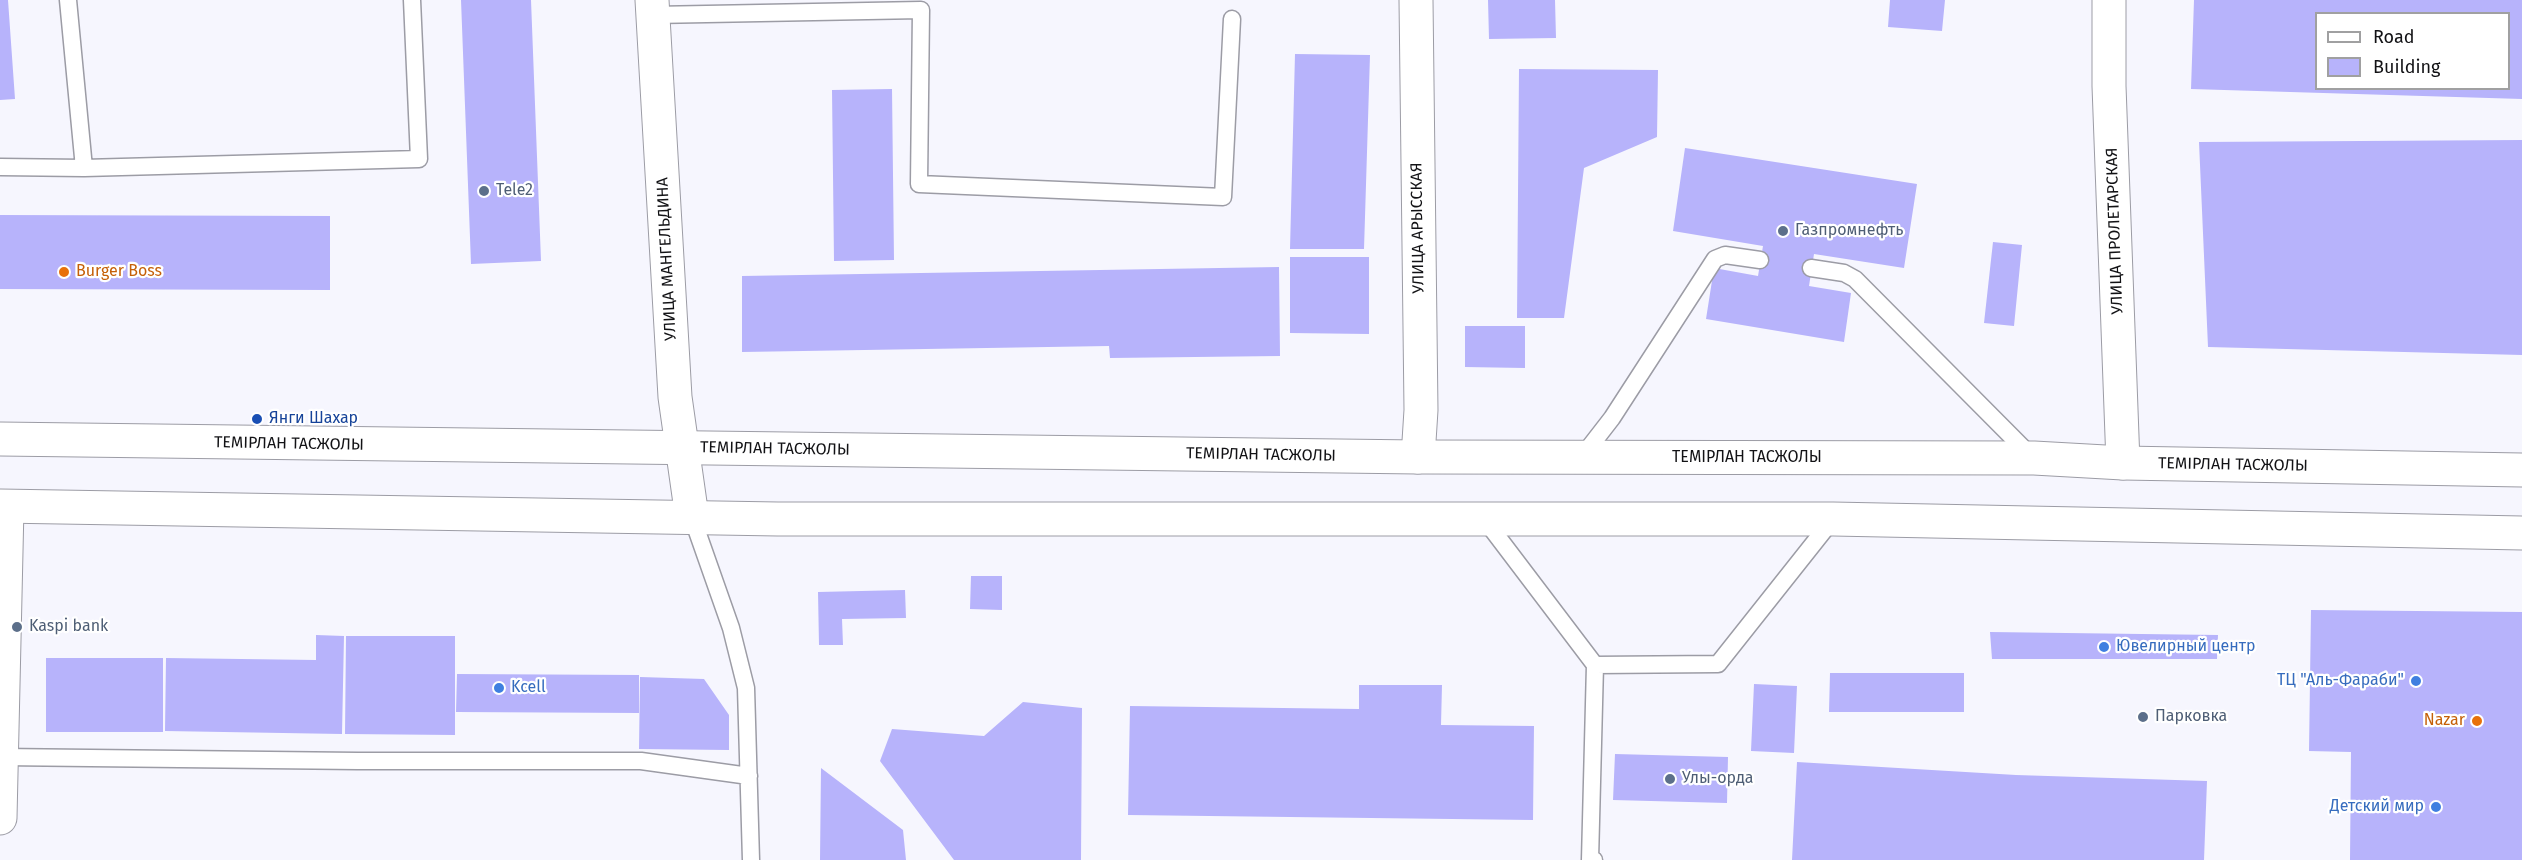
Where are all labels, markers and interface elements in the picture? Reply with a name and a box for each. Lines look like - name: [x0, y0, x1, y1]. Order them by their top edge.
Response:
- legend: [2315, 12, 2510, 90]
- text: Road: [2373, 26, 2415, 48]
- text: Building: [2373, 56, 2440, 78]
- street label: УЛИЦА ПРОЛЕТАРСКАЯ: [2102, 147, 2128, 315]
- street label: УЛИЦА АРЫССКАЯ: [1407, 162, 1429, 294]
- street label: УЛИЦА МАНГЕЛЬДИНА: [653, 177, 681, 341]
- place label: Tele2: [496, 181, 533, 201]
- marker: Tele2: [477, 184, 491, 198]
- place label: Газпромнефть: [1795, 221, 1904, 241]
- marker: Газпромнефть: [1776, 224, 1790, 238]
- place label: Burger Boss: [76, 262, 162, 282]
- marker: Burger Boss: [57, 265, 71, 279]
- place label: Янги Шахар: [269, 409, 358, 429]
- marker: Янги Шахар: [250, 412, 264, 426]
- street label: ТЕМІРЛАН ТАСЖОЛЫ: [214, 433, 364, 455]
- street label: ТЕМІРЛАН ТАСЖОЛЫ: [700, 438, 850, 460]
- street label: ТЕМІРЛАН ТАСЖОЛЫ: [1186, 444, 1336, 466]
- street label: ТЕМІРЛАН ТАСЖОЛЫ: [1672, 448, 1822, 468]
- street label: ТЕМІРЛАН ТАСЖОЛЫ: [2158, 454, 2308, 476]
- place label: Kaspi bank: [29, 617, 108, 637]
- marker: Kaspi bank: [10, 620, 24, 634]
- place label: Ювелирный центр: [2116, 637, 2255, 657]
- marker: Ювелирный центр: [2097, 640, 2111, 654]
- place label: ТЦ "Аль-Фараби": [2277, 671, 2404, 691]
- marker: ТЦ "Аль-Фараби": [2409, 674, 2423, 688]
- place label: Kcell: [511, 678, 546, 698]
- marker: Kcell: [492, 681, 506, 695]
- place label: Парковка: [2155, 707, 2227, 727]
- marker: Парковка: [2136, 710, 2150, 724]
- place label: Nazar: [2424, 711, 2465, 731]
- marker: Nazar: [2470, 714, 2484, 728]
- place label: Улы-орда: [1682, 769, 1754, 789]
- marker: Улы-орда: [1663, 772, 1677, 786]
- place label: Детский мир: [2330, 797, 2424, 817]
- marker: Детский мир: [2429, 800, 2443, 814]

